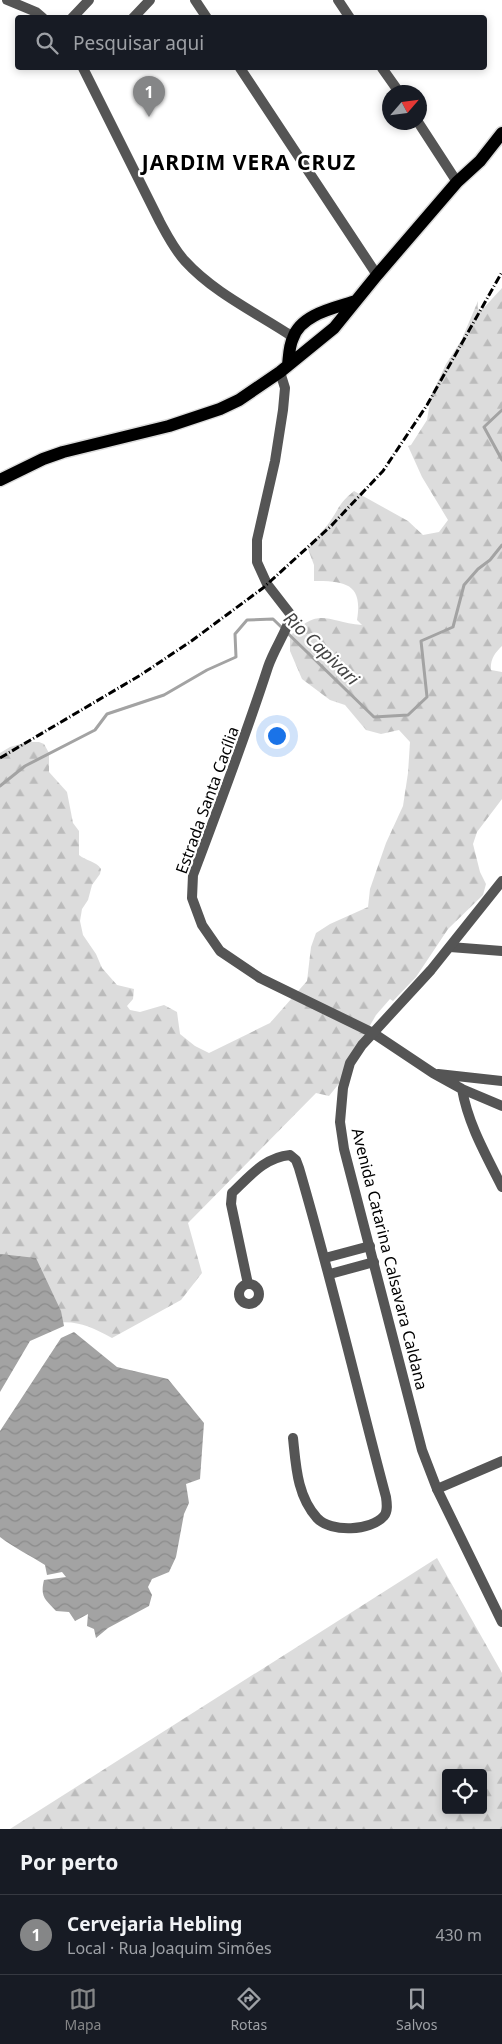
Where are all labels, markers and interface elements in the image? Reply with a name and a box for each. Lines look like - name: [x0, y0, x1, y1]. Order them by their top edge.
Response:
- search box: [15, 15, 487, 70]
- icon: search: [33, 29, 61, 57]
- text: Pesquisar aqui: [73, 30, 204, 56]
- pin: 1: [133, 76, 165, 117]
- north arrow: [382, 85, 427, 130]
- district label: JARDIM VERA CRUZ: [140, 148, 356, 176]
- water label: Rio Capivari: [279, 606, 365, 690]
- street label: Estrada Santa Cacília: [170, 723, 244, 877]
- your location: [264, 723, 290, 749]
- street label: Avenida Catarina Calsavara Caldana: [347, 1126, 433, 1392]
- map controls: [442, 1769, 487, 1814]
- button: locate: [442, 1769, 487, 1814]
- text: Por perto: [20, 1848, 118, 1876]
- text: Cervejaria Hebling: [67, 1911, 242, 1937]
- text: 1: [31, 1924, 41, 1946]
- text: 430 m: [435, 1924, 482, 1946]
- text: Local · Rua Joaquim Simões: [67, 1937, 272, 1959]
- tab: Mapa: [64, 1985, 101, 2034]
- tab: Rotas: [230, 1985, 267, 2034]
- tab: Salvos: [396, 1985, 438, 2034]

